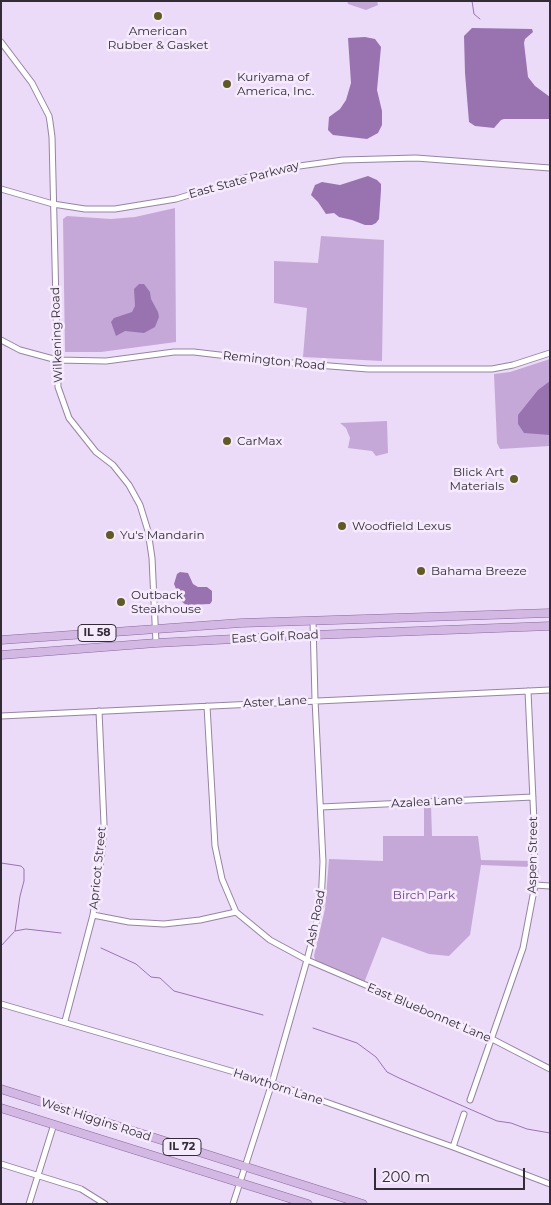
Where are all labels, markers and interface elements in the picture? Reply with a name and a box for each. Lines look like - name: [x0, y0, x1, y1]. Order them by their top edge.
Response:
- marker: American Rubber & Gasket: [152, 10, 164, 22]
- place label: American Rubber & Gasket: [108, 24, 208, 52]
- place label: Kuriyama of America, Inc.: [237, 70, 314, 98]
- marker: Kuriyama of America, Inc.: [221, 78, 233, 90]
- street label: East State Parkway: [187, 158, 301, 202]
- street label: Wilkening Road: [48, 287, 66, 383]
- street label: Remington Road: [222, 348, 326, 374]
- place label: CarMax: [237, 434, 282, 448]
- marker: CarMax: [221, 435, 233, 447]
- place label: Blick Art Materials: [449, 465, 504, 493]
- marker: Blick Art Materials: [508, 473, 520, 485]
- place label: Woodfield Lexus: [352, 519, 451, 533]
- marker: Woodfield Lexus: [336, 520, 348, 532]
- place label: Yu's Mandarin: [120, 528, 205, 542]
- marker: Yu's Mandarin: [104, 529, 116, 541]
- place label: Bahama Breeze: [431, 564, 527, 578]
- marker: Bahama Breeze: [415, 565, 427, 577]
- place label: Outback Steakhouse: [131, 588, 201, 616]
- marker: Outback Steakhouse: [115, 596, 127, 608]
- road number: IL 58: [78, 624, 116, 641]
- street label: East Golf Road: [231, 628, 319, 646]
- street label: Aster Lane: [243, 693, 307, 711]
- street label: Azalea Lane: [391, 793, 463, 811]
- street label: Aspen Street: [525, 816, 541, 894]
- street label: Apricot Street: [86, 826, 110, 910]
- park label: Birch Park: [393, 888, 455, 902]
- street label: Ash Road: [303, 889, 329, 947]
- street label: East Bluebonnet Lane: [365, 980, 493, 1046]
- street label: Hawthorn Lane: [231, 1066, 325, 1108]
- street label: West Higgins Road: [39, 1095, 153, 1145]
- road number: IL 72: [163, 1138, 201, 1156]
- scale bar: [376, 1158, 527, 1190]
- text: 200 m: [382, 1167, 430, 1186]

